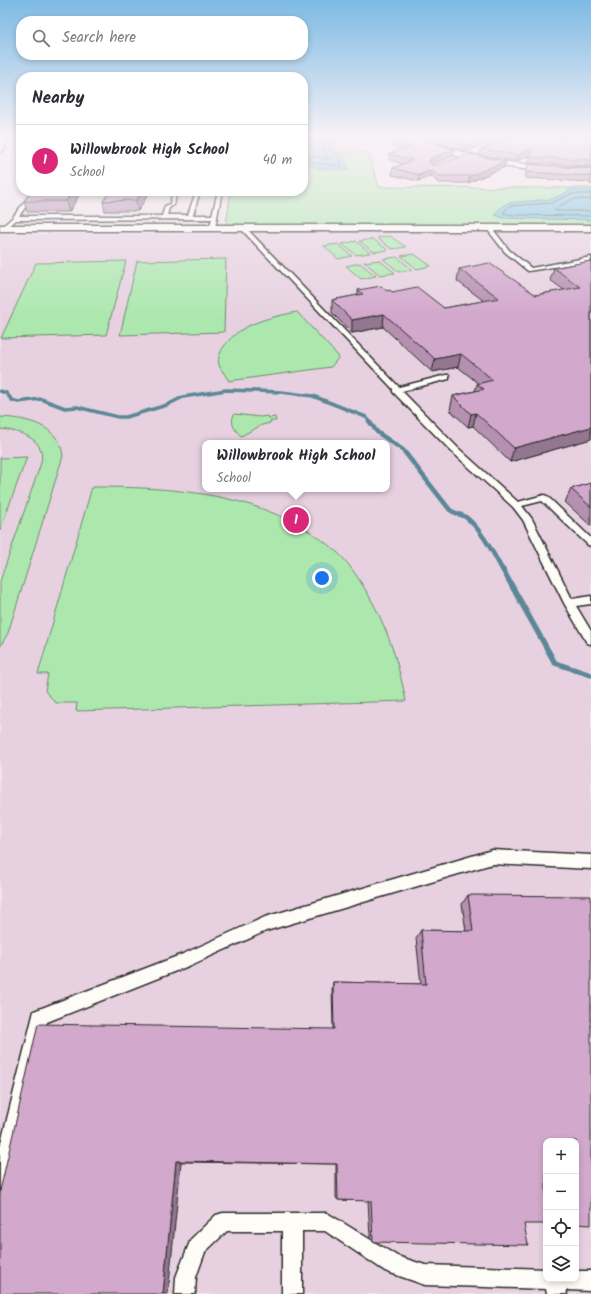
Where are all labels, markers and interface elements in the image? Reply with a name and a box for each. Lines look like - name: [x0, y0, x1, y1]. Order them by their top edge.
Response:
- search box: [16, 16, 308, 60]
- text: Search here: [62, 26, 136, 50]
- icon: search: [30, 27, 52, 49]
- text: Nearby: [32, 85, 84, 112]
- text: Willowbrook High School: [70, 138, 229, 162]
- text: 1: [43, 150, 47, 171]
- text: 40 m: [263, 150, 292, 171]
- text: School: [70, 162, 105, 183]
- popup: [202, 440, 390, 492]
- text: Willowbrook High School: [217, 444, 375, 468]
- text: School: [217, 468, 251, 489]
- pin: 1: [283, 505, 309, 535]
- your location: [312, 568, 332, 588]
- map controls: [543, 1138, 579, 1282]
- button: +: [543, 1138, 579, 1174]
- button: −: [543, 1174, 579, 1210]
- button: locate: [543, 1210, 579, 1246]
- button: layers: [543, 1246, 579, 1282]

